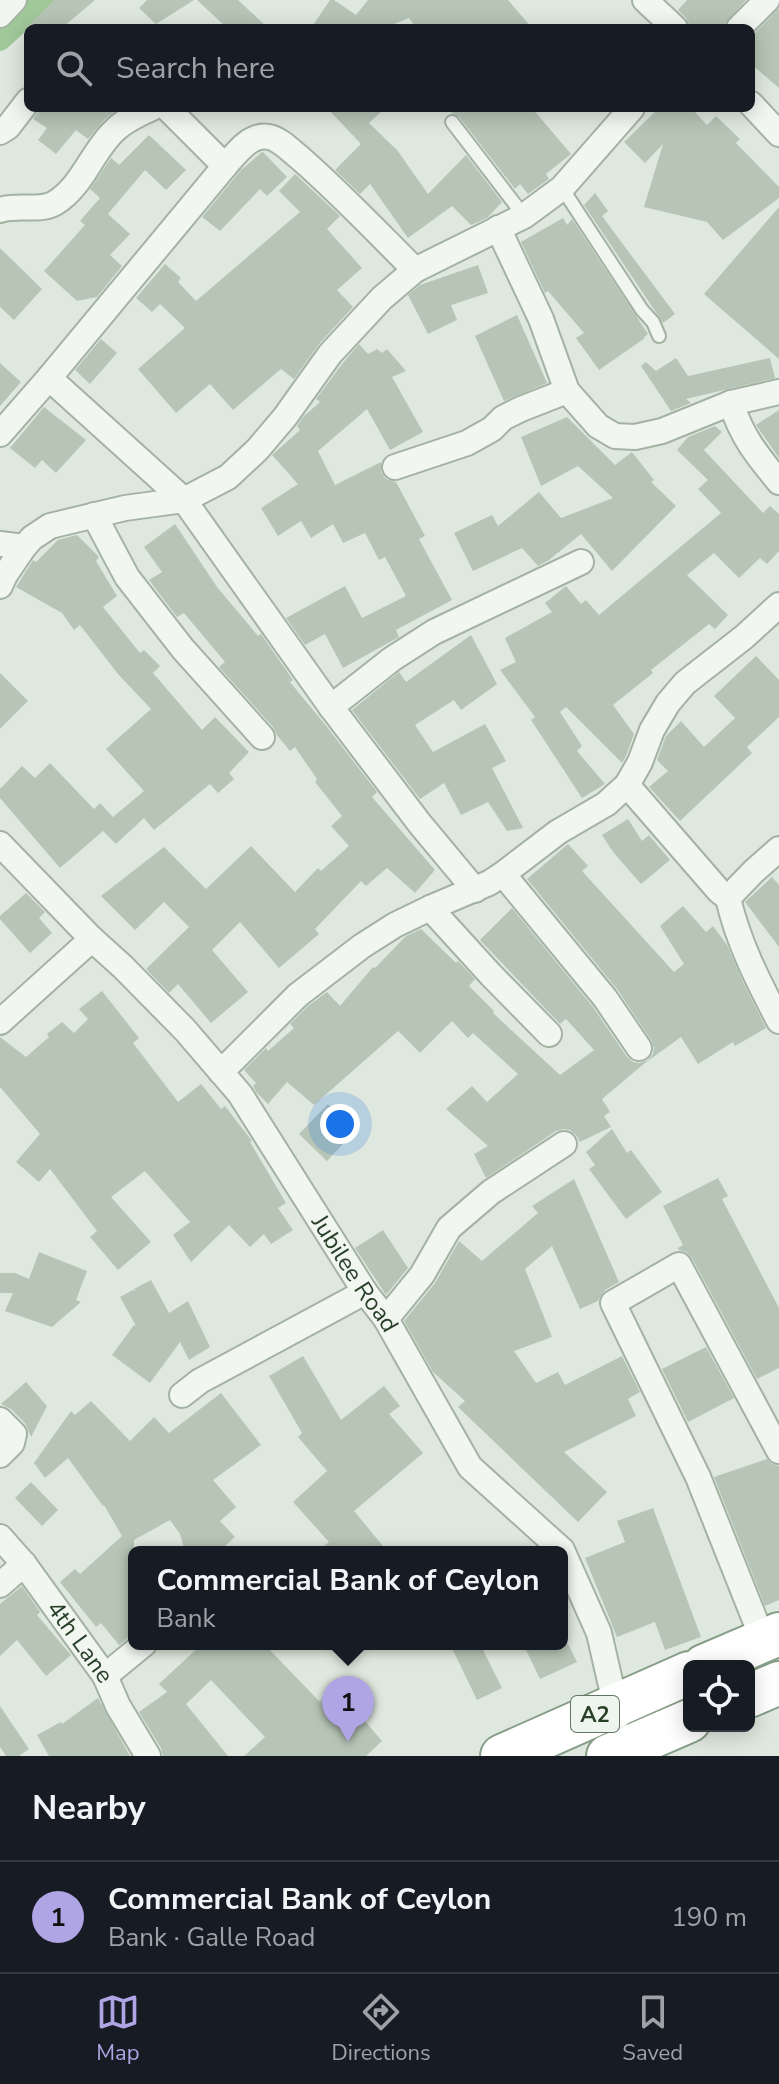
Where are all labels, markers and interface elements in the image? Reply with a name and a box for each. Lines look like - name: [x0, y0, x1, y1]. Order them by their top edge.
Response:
- search box: [24, 24, 755, 112]
- icon: search: [52, 46, 96, 90]
- text: Search here: [116, 48, 275, 89]
- your location: [320, 1104, 360, 1144]
- street label: Jubilee Road: [304, 1208, 406, 1338]
- popup: [128, 1546, 568, 1650]
- text: Commercial Bank of Ceylon: [156, 1560, 540, 1601]
- street label: 4th Lane: [39, 1594, 121, 1689]
- text: Bank: [156, 1601, 216, 1636]
- map controls: [683, 1660, 755, 1732]
- button: locate: [683, 1660, 755, 1732]
- pin: 1: [322, 1676, 374, 1742]
- road number: A2: [571, 1696, 619, 1732]
- text: Nearby: [32, 1785, 146, 1831]
- text: Commercial Bank of Ceylon: [108, 1879, 491, 1920]
- text: 1: [50, 1900, 66, 1935]
- text: 190 m: [671, 1900, 747, 1935]
- text: Bank · Galle Road: [108, 1920, 315, 1955]
- tab: Map: [96, 1990, 140, 2068]
- tab: Directions: [332, 1990, 431, 2068]
- tab: Saved: [622, 1990, 683, 2068]

